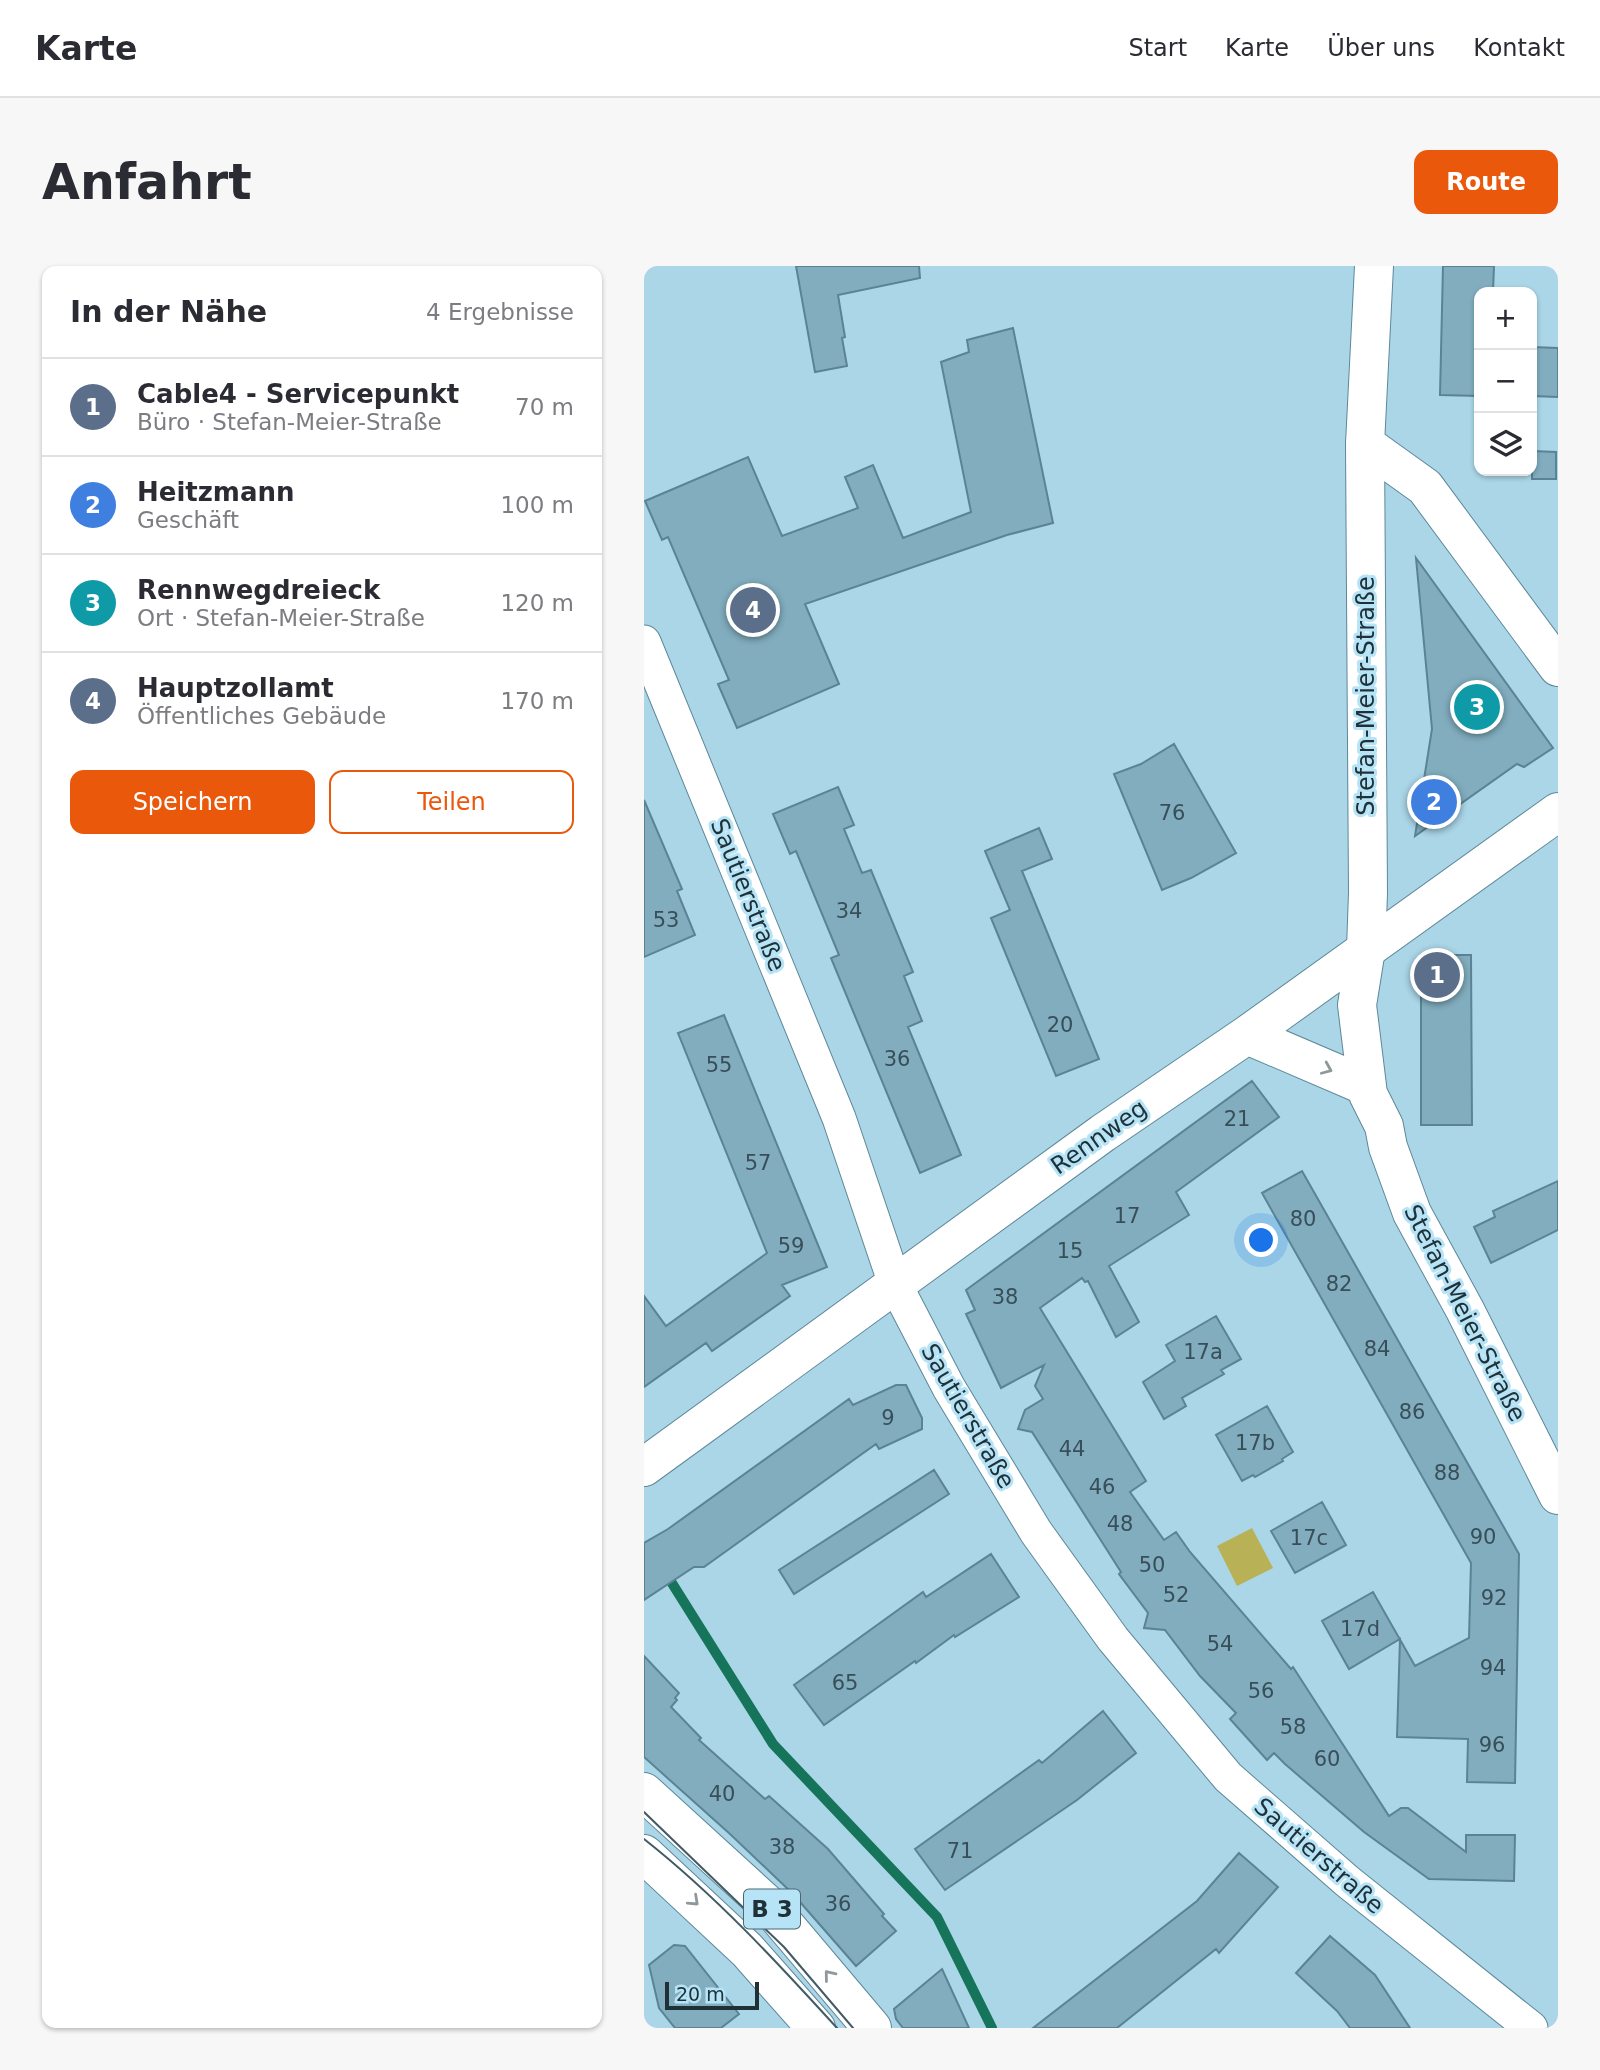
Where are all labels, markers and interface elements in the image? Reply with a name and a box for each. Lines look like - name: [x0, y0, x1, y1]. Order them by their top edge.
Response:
- text: Karte: [35, 29, 137, 68]
- text: Start: [1128, 34, 1187, 62]
- text: Karte: [1225, 34, 1289, 62]
- text: Über uns: [1327, 34, 1435, 62]
- text: Kontakt: [1473, 34, 1565, 62]
- button: Route: [1414, 150, 1558, 214]
- text: Anfahrt: [42, 154, 252, 211]
- map controls: [1474, 287, 1537, 476]
- button: +: [1474, 287, 1537, 350]
- text: In der Nähe: [70, 294, 267, 329]
- text: 4 Ergebnisse: [426, 299, 574, 325]
- button: −: [1474, 350, 1537, 413]
- text: Cable4 - Servicepunkt: [137, 379, 459, 409]
- text: 1: [85, 394, 101, 420]
- text: 70 m: [515, 394, 574, 420]
- text: Büro · Stefan-Meier-Straße: [137, 409, 442, 435]
- button: layers: [1474, 413, 1537, 476]
- text: Heitzmann: [137, 477, 295, 507]
- text: 2: [85, 492, 101, 518]
- text: 100 m: [500, 492, 574, 518]
- text: Geschäft: [137, 507, 239, 533]
- text: Rennwegdreieck: [137, 575, 380, 605]
- street label: Stefan-Meier-Straße: [1352, 576, 1380, 816]
- pin: 4: [730, 584, 776, 636]
- text: 3: [85, 590, 101, 616]
- text: 120 m: [500, 590, 574, 616]
- text: Ort · Stefan-Meier-Straße: [137, 605, 425, 631]
- text: Hauptzollamt: [137, 673, 334, 703]
- pin: 3: [1454, 681, 1500, 733]
- text: 4: [85, 688, 101, 714]
- text: 170 m: [500, 688, 574, 714]
- text: Öffentliches Gebäude: [137, 703, 386, 729]
- button: Speichern: [70, 770, 315, 834]
- button: Teilen: [329, 770, 574, 834]
- pin: 2: [1411, 776, 1457, 828]
- house number: 76: [1159, 801, 1185, 825]
- street label: Sautierstraße: [705, 815, 791, 975]
- house number: 34: [836, 899, 862, 923]
- house number: 53: [653, 908, 679, 932]
- pin: 1: [1414, 949, 1460, 1001]
- house number: 20: [1047, 1013, 1073, 1037]
- house number: 36: [884, 1047, 910, 1071]
- house number: 55: [706, 1053, 732, 1077]
- one-way arrow: [1320, 1061, 1332, 1075]
- street label: Rennweg: [1046, 1094, 1152, 1180]
- house number: 21: [1224, 1107, 1250, 1131]
- house number: 57: [745, 1151, 771, 1175]
- street label: Stefan-Meier-Straße: [1398, 1200, 1532, 1426]
- house number: 17: [1114, 1204, 1140, 1228]
- house number: 80: [1290, 1207, 1316, 1231]
- your location: [1244, 1223, 1278, 1257]
- house number: 59: [778, 1234, 804, 1258]
- house number: 15: [1057, 1239, 1083, 1263]
- house number: 82: [1326, 1272, 1352, 1296]
- house number: 38: [992, 1285, 1018, 1309]
- house number: 84: [1364, 1337, 1390, 1361]
- street label: Sautierstraße: [915, 1339, 1021, 1493]
- house number: 17a: [1183, 1340, 1223, 1364]
- house number: 86: [1399, 1400, 1425, 1424]
- house number: 9: [881, 1406, 895, 1430]
- house number: 17b: [1235, 1431, 1275, 1455]
- house number: 44: [1059, 1437, 1085, 1461]
- house number: 88: [1434, 1461, 1460, 1485]
- house number: 46: [1089, 1475, 1115, 1499]
- house number: 48: [1107, 1512, 1133, 1536]
- house number: 90: [1470, 1525, 1496, 1549]
- house number: 17c: [1290, 1526, 1328, 1550]
- house number: 50: [1139, 1553, 1165, 1577]
- house number: 52: [1163, 1583, 1189, 1607]
- house number: 92: [1481, 1586, 1507, 1610]
- house number: 17d: [1340, 1617, 1380, 1641]
- house number: 54: [1207, 1632, 1233, 1656]
- house number: 94: [1480, 1656, 1506, 1680]
- house number: 65: [832, 1671, 858, 1695]
- house number: 56: [1248, 1679, 1274, 1703]
- house number: 58: [1280, 1715, 1306, 1739]
- house number: 96: [1479, 1733, 1505, 1757]
- house number: 60: [1314, 1747, 1340, 1771]
- house number: 40: [709, 1782, 735, 1806]
- street label: Sautierstraße: [1249, 1792, 1389, 1920]
- house number: 38: [769, 1835, 795, 1859]
- house number: 71: [947, 1839, 973, 1863]
- road number: B 3: [744, 1890, 800, 1928]
- one-way arrow: [686, 1892, 699, 1905]
- house number: 36: [825, 1892, 851, 1916]
- one-way arrow: [825, 1971, 837, 1984]
- scale bar: [665, 1979, 760, 2011]
- text: 20 m: [676, 1983, 725, 2005]

